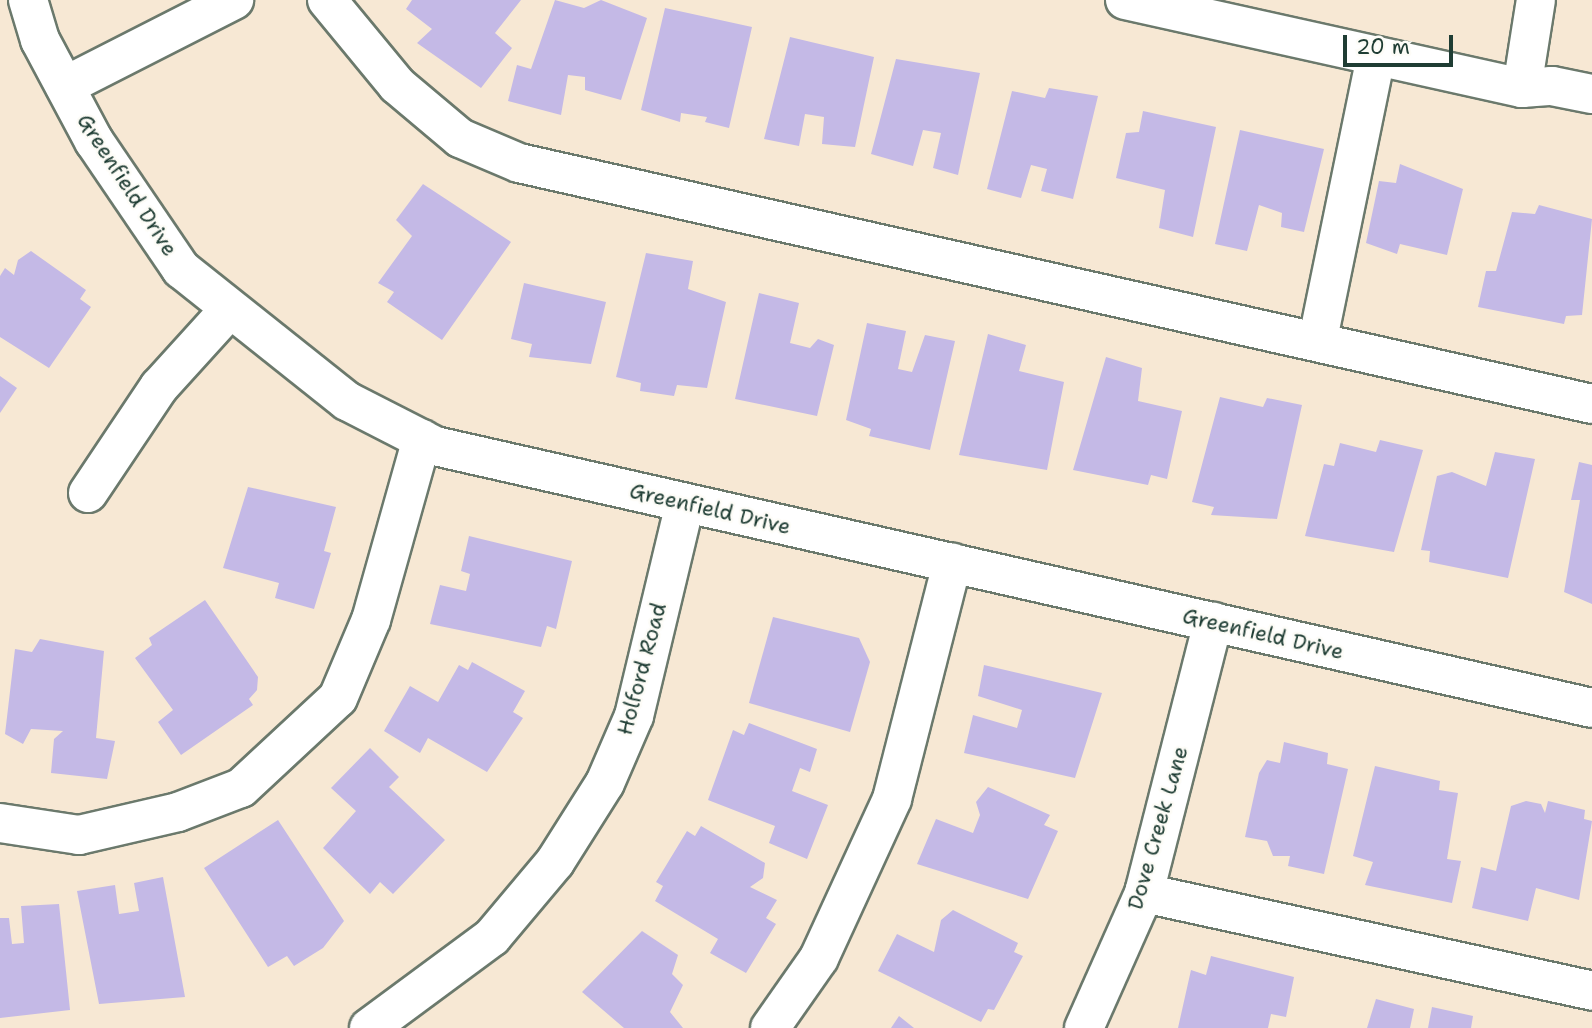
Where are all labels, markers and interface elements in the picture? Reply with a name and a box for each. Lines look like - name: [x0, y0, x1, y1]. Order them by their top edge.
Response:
- scale bar: [1347, 21, 1457, 65]
- text: 20 m: [1356, 33, 1410, 61]
- street label: Greenfield Drive: [72, 109, 182, 261]
- street label: Greenfield Drive: [627, 478, 793, 540]
- street label: Holford Road: [612, 600, 672, 738]
- street label: Greenfield Drive: [1180, 603, 1346, 665]
- street label: Dove Creek Lane: [1123, 743, 1193, 913]

